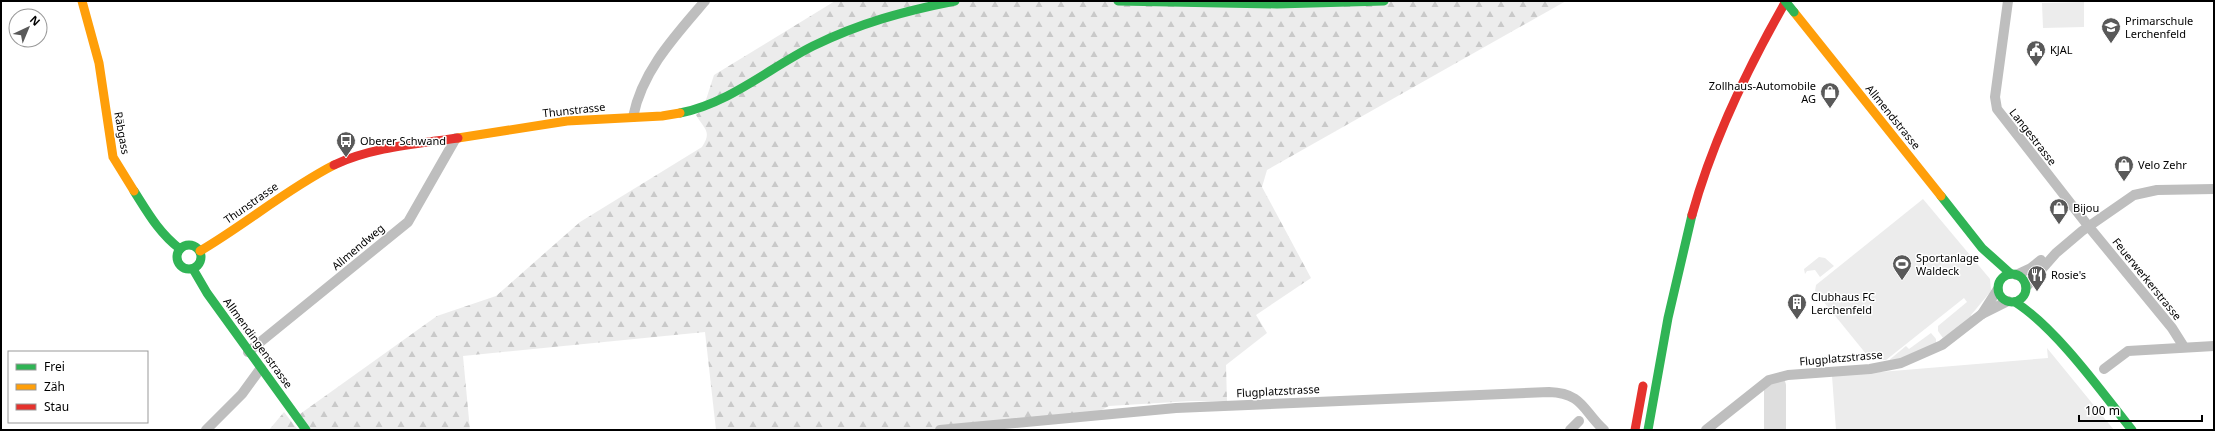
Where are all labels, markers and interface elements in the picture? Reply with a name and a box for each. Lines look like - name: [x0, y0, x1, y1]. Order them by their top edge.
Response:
- north arrow: [8, 8, 48, 48]
- text: N: [27, 12, 44, 29]
- place label: Primarschule Lerchenfeld: [2125, 13, 2193, 41]
- school or university icon: Primarschule Lerchenfeld: [2100, 16, 2122, 44]
- public building icon: KJAL: [2025, 39, 2047, 67]
- place label: KJAL: [2050, 42, 2073, 57]
- place label: Zollhaus-Automobile AG: [1709, 78, 1816, 106]
- shop icon: Zollhaus-Automobile AG: [1819, 81, 1841, 109]
- street label: Allmendstrasse: [1863, 81, 1924, 152]
- street label: Thunstrasse: [542, 99, 606, 120]
- street label: Langestrasse: [2006, 105, 2060, 168]
- street label: Räbgass: [111, 110, 134, 156]
- bus stop icon: Oberer Schwand: [335, 130, 357, 158]
- place label: Oberer Schwand: [360, 133, 446, 148]
- shop icon: Velo Zehr: [2113, 154, 2135, 182]
- place label: Velo Zehr: [2138, 157, 2187, 172]
- street label: Thunstrasse: [221, 178, 281, 227]
- shop icon: Bijou: [2048, 197, 2070, 225]
- place label: Bijou: [2073, 200, 2099, 215]
- street label: Allmendweg: [328, 220, 387, 273]
- street label: Feuerwerkerstrasse: [2109, 234, 2185, 323]
- place label: Sportanlage Waldeck: [1916, 250, 1979, 278]
- sports icon: Sportanlage Waldeck: [1891, 253, 1913, 281]
- restaurant icon: Rosie's: [2026, 264, 2048, 292]
- place label: Rosie's: [2051, 267, 2086, 282]
- place label: Clubhaus FC Lerchenfeld: [1811, 289, 1875, 317]
- building icon: Clubhaus FC Lerchenfeld: [1786, 292, 1808, 320]
- street label: Allmendingenstrasse: [220, 294, 296, 391]
- street label: Flugplatzstrasse: [1799, 346, 1883, 369]
- legend: [8, 351, 148, 423]
- text: Frei: [44, 358, 65, 375]
- text: Zäh: [44, 378, 65, 395]
- street label: Flugplatzstrasse: [1236, 381, 1320, 400]
- scale bar: [2079, 397, 2202, 423]
- text: Stau: [44, 398, 69, 415]
- text: 100 m: [2085, 402, 2120, 419]

